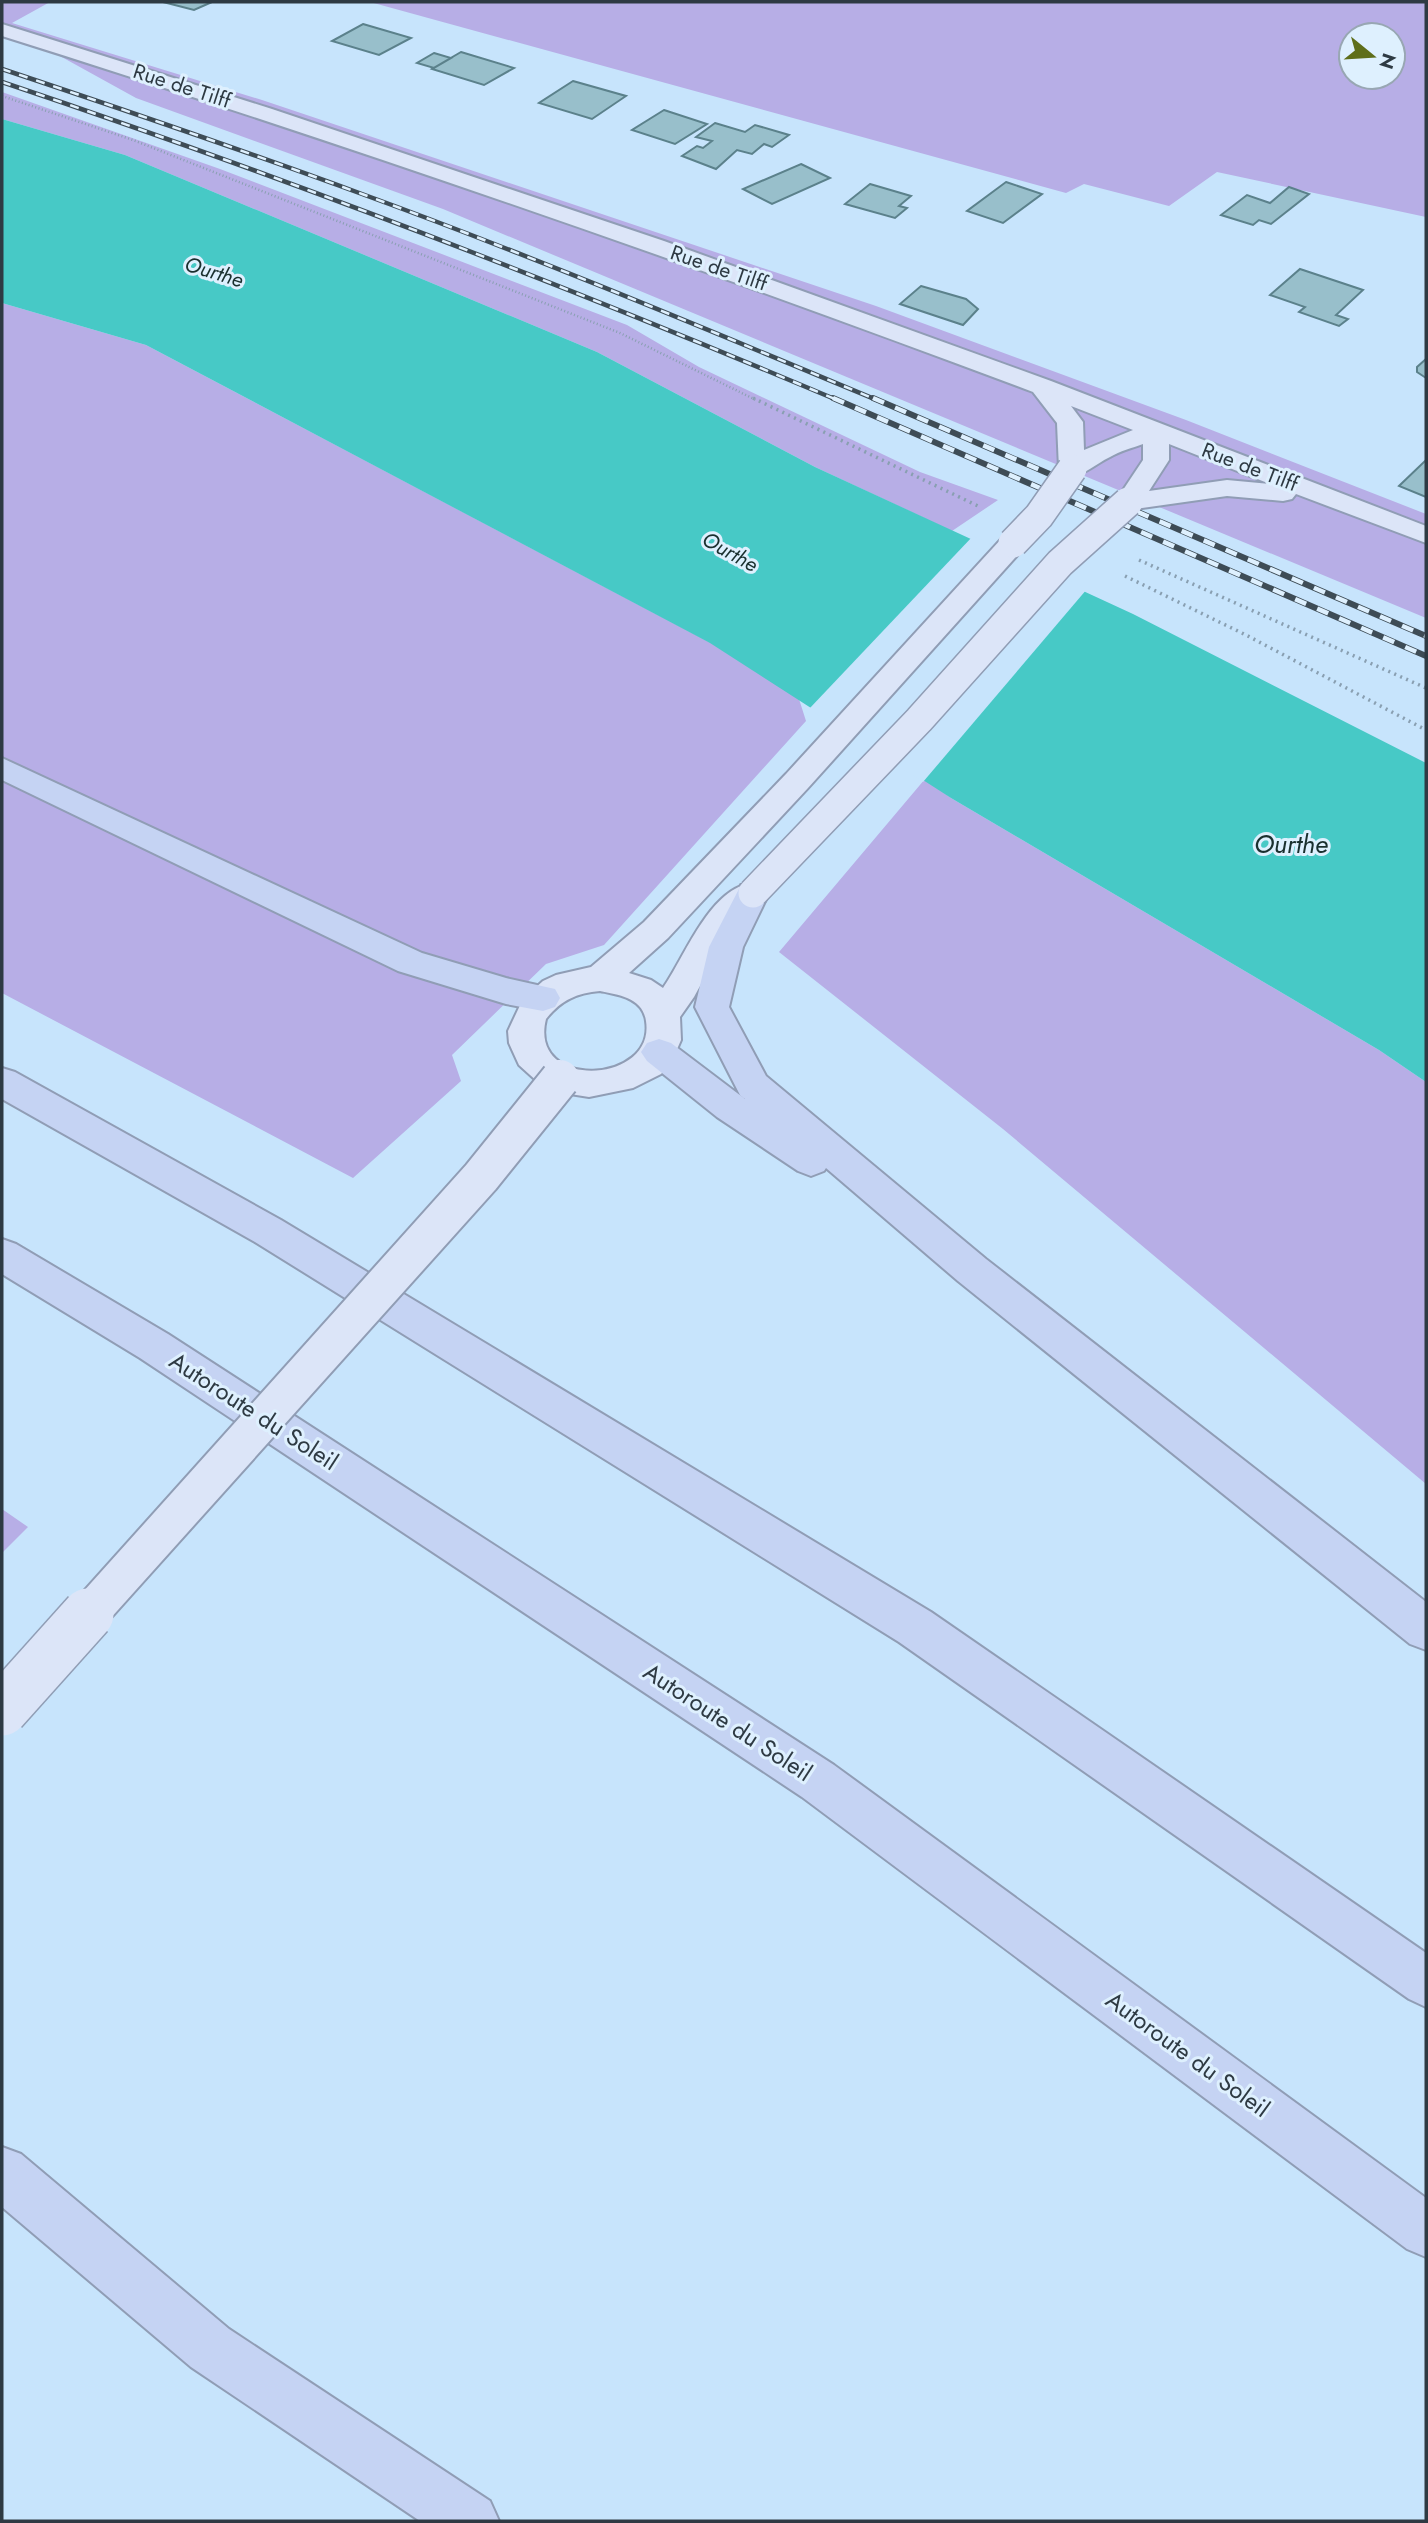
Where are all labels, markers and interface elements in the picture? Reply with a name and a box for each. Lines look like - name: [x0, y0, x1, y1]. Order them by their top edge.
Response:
- north arrow: [1337, 21, 1407, 91]
- text: N: [1373, 50, 1403, 72]
- street label: Rue de Tilff: [129, 56, 236, 116]
- street label: Rue de Tilff: [666, 237, 773, 299]
- water label: Ourthe: [181, 249, 247, 295]
- street label: Rue de Tilff: [1197, 435, 1303, 499]
- water label: Ourthe: [697, 524, 764, 580]
- water label: Ourthe: [1254, 825, 1328, 863]
- street label: Autoroute du Soleil: [163, 1343, 345, 1479]
- street label: Autoroute du Soleil: [637, 1654, 819, 1790]
- street label: Autoroute du Soleil: [1099, 1983, 1277, 2125]

